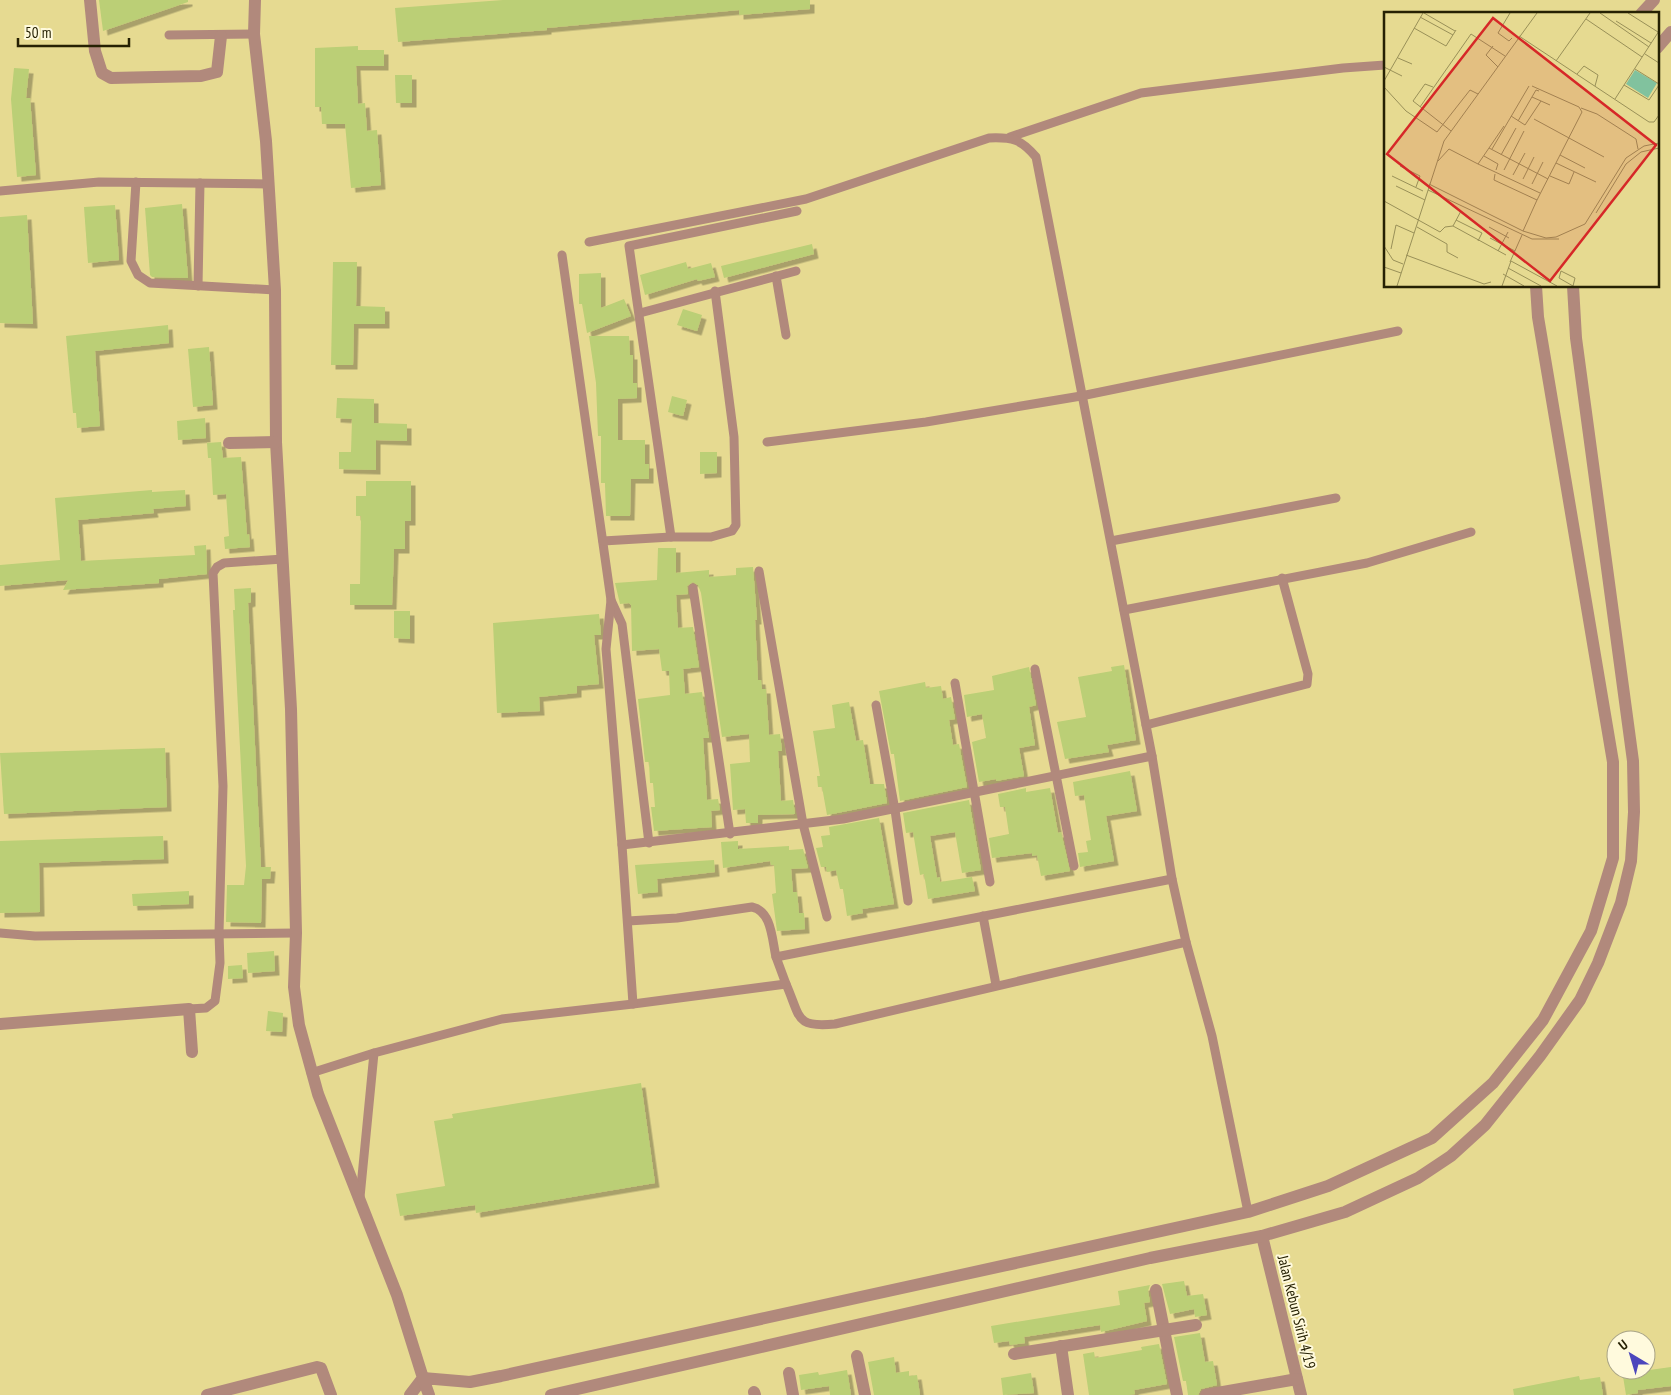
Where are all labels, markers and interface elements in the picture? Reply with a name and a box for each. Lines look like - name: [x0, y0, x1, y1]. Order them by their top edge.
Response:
- inset map: [1384, 12, 1658, 288]
- scale bar: [18, 15, 129, 47]
- text: 50 m: [25, 23, 51, 42]
- street label: Jalan Kebun Sirih 4/19: [1273, 1252, 1320, 1371]
- north arrow: [1606, 1330, 1656, 1380]
- text: U: [1615, 1335, 1631, 1354]

